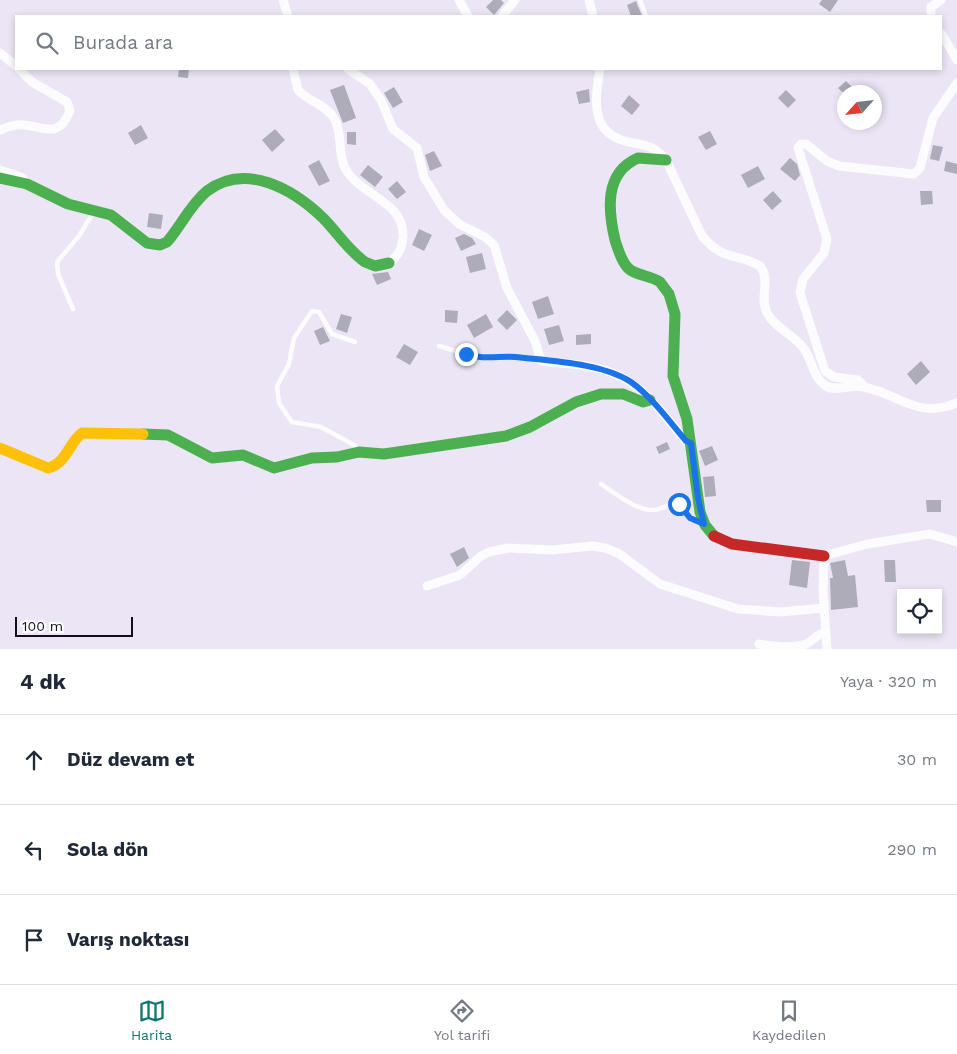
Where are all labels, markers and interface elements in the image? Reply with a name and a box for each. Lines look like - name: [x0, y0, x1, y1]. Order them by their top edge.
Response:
- search box: [15, 15, 942, 70]
- icon: search: [33, 29, 61, 57]
- text: Burada ara: [73, 31, 173, 54]
- north arrow: [837, 85, 882, 130]
- route end: [455, 343, 478, 366]
- route start: [668, 493, 691, 516]
- map controls: [897, 589, 942, 634]
- button: locate: [897, 589, 942, 634]
- scale bar: [15, 614, 132, 637]
- text: 100 m: [22, 618, 63, 634]
- text: 4 dk: [20, 669, 66, 694]
- text: Yaya · 320 m: [840, 672, 937, 691]
- icon: ahead: [20, 746, 48, 774]
- text: Düz devam et: [67, 748, 194, 771]
- text: 30 m: [897, 750, 937, 769]
- icon: left: [20, 836, 48, 864]
- text: Sola dön: [67, 838, 148, 861]
- text: 290 m: [887, 840, 937, 859]
- icon: arrive: [20, 926, 48, 954]
- text: Varış noktası: [67, 928, 189, 951]
- tab: Harita: [131, 997, 172, 1043]
- tab: Yol tarifi: [434, 997, 490, 1043]
- tab: Kaydedilen: [752, 997, 826, 1043]

